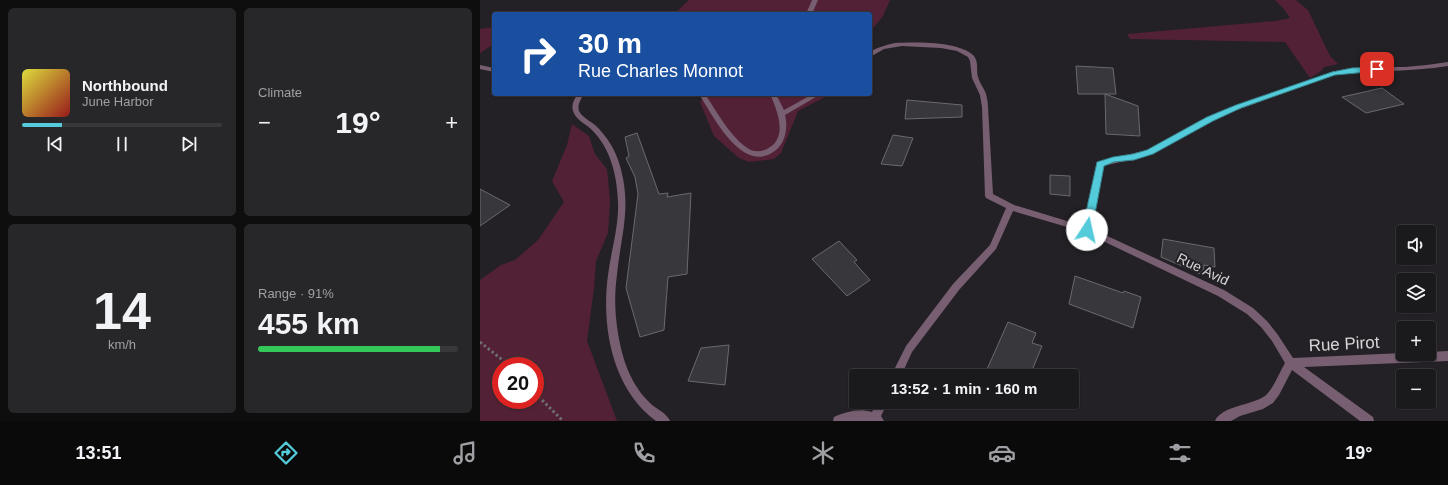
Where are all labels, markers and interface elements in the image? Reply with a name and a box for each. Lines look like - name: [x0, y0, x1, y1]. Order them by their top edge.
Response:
- icon: right: [512, 28, 564, 80]
- text: 30 m: [578, 28, 642, 59]
- pin: [1360, 52, 1394, 86]
- icon: arrive: [1366, 58, 1388, 80]
- text: Rue Charles Monnot: [578, 61, 743, 81]
- text: Northbound: [82, 77, 168, 94]
- text: Climate: [258, 85, 302, 100]
- text: June Harbor: [82, 94, 154, 109]
- text: 19°: [335, 106, 381, 139]
- text: −: [258, 110, 271, 135]
- text: +: [445, 110, 458, 135]
- icon: previous: [44, 133, 66, 155]
- icon: pause: [111, 133, 133, 155]
- icon: next: [178, 133, 200, 155]
- position arrow: [1066, 209, 1108, 251]
- map controls: [1396, 225, 1436, 409]
- button: sound: [1396, 225, 1436, 265]
- street label: Rue Avid: [1174, 250, 1232, 288]
- button: layers: [1396, 273, 1436, 313]
- text: 14: [93, 282, 151, 340]
- text: Range · 91%: [258, 286, 334, 301]
- text: 455 km: [258, 307, 360, 340]
- button: +: [1396, 321, 1436, 361]
- street label: Rue Pirot: [1308, 333, 1380, 355]
- text: km/h: [108, 337, 136, 352]
- speed limit sign: 20: [492, 357, 544, 409]
- button: −: [1396, 369, 1436, 409]
- text: 13:52 · 1 min · 160 m: [891, 380, 1037, 397]
- icon: directions: [272, 439, 300, 467]
- icon: music: [451, 439, 479, 467]
- icon: phone: [630, 439, 658, 467]
- icon: climate: [809, 439, 837, 467]
- icon: car: [988, 439, 1016, 467]
- icon: filters: [1166, 439, 1194, 467]
- text: 13:51: [75, 443, 121, 463]
- text: 19°: [1345, 443, 1372, 463]

